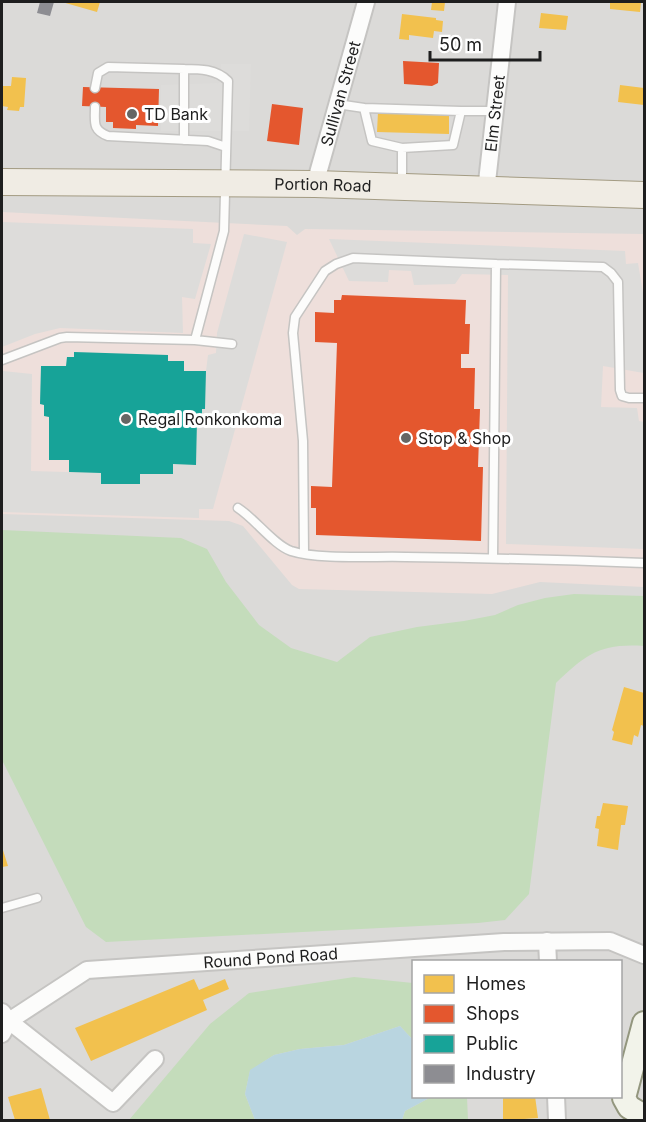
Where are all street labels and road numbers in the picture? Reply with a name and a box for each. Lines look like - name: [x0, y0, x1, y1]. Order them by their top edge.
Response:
- street label: Sullivan Street: [316, 39, 365, 148]
- street label: Elm Street: [480, 74, 509, 153]
- street label: Portion Road: [274, 174, 372, 196]
- street label: Round Pond Road: [203, 943, 339, 972]

